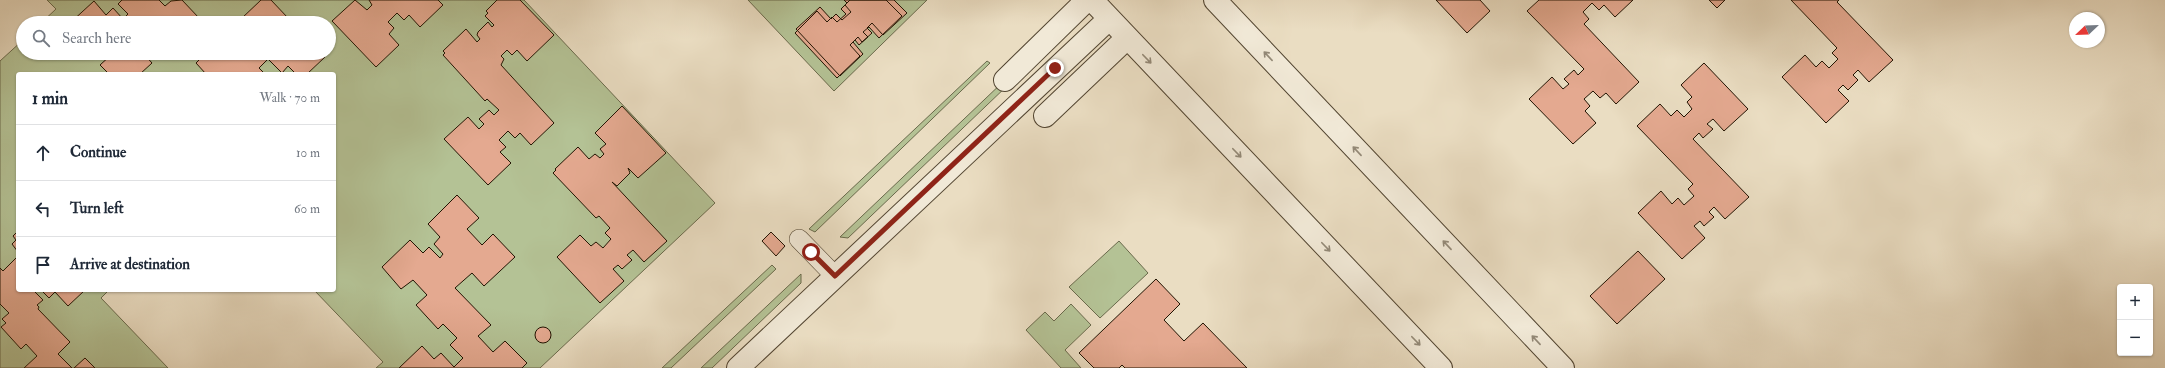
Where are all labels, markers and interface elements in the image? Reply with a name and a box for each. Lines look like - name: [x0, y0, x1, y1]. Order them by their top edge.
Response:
- north arrow: [2069, 12, 2105, 48]
- search box: [16, 16, 336, 60]
- icon: search: [30, 27, 52, 49]
- text: Search here: [62, 29, 131, 48]
- one-way arrow: [1263, 51, 1273, 61]
- one-way arrow: [1142, 54, 1152, 64]
- route end: [1046, 59, 1064, 77]
- text: 1 min: [32, 88, 68, 109]
- text: Walk · 70 m: [260, 90, 320, 106]
- icon: ahead: [32, 142, 54, 164]
- text: Continue: [70, 143, 126, 162]
- text: 10 m: [296, 145, 320, 161]
- one-way arrow: [1353, 145, 1362, 156]
- one-way arrow: [1232, 148, 1242, 158]
- icon: left: [32, 198, 54, 220]
- text: Turn left: [70, 199, 124, 218]
- text: 60 m: [294, 201, 320, 217]
- one-way arrow: [1442, 240, 1451, 250]
- one-way arrow: [1322, 242, 1331, 252]
- route start: [802, 243, 820, 261]
- icon: arrive: [32, 254, 54, 276]
- text: Arrive at destination: [70, 255, 190, 274]
- map controls: [2117, 284, 2153, 356]
- button: +: [2117, 284, 2153, 320]
- button: −: [2117, 320, 2153, 356]
- one-way arrow: [1531, 335, 1541, 345]
- one-way arrow: [1411, 336, 1421, 346]

